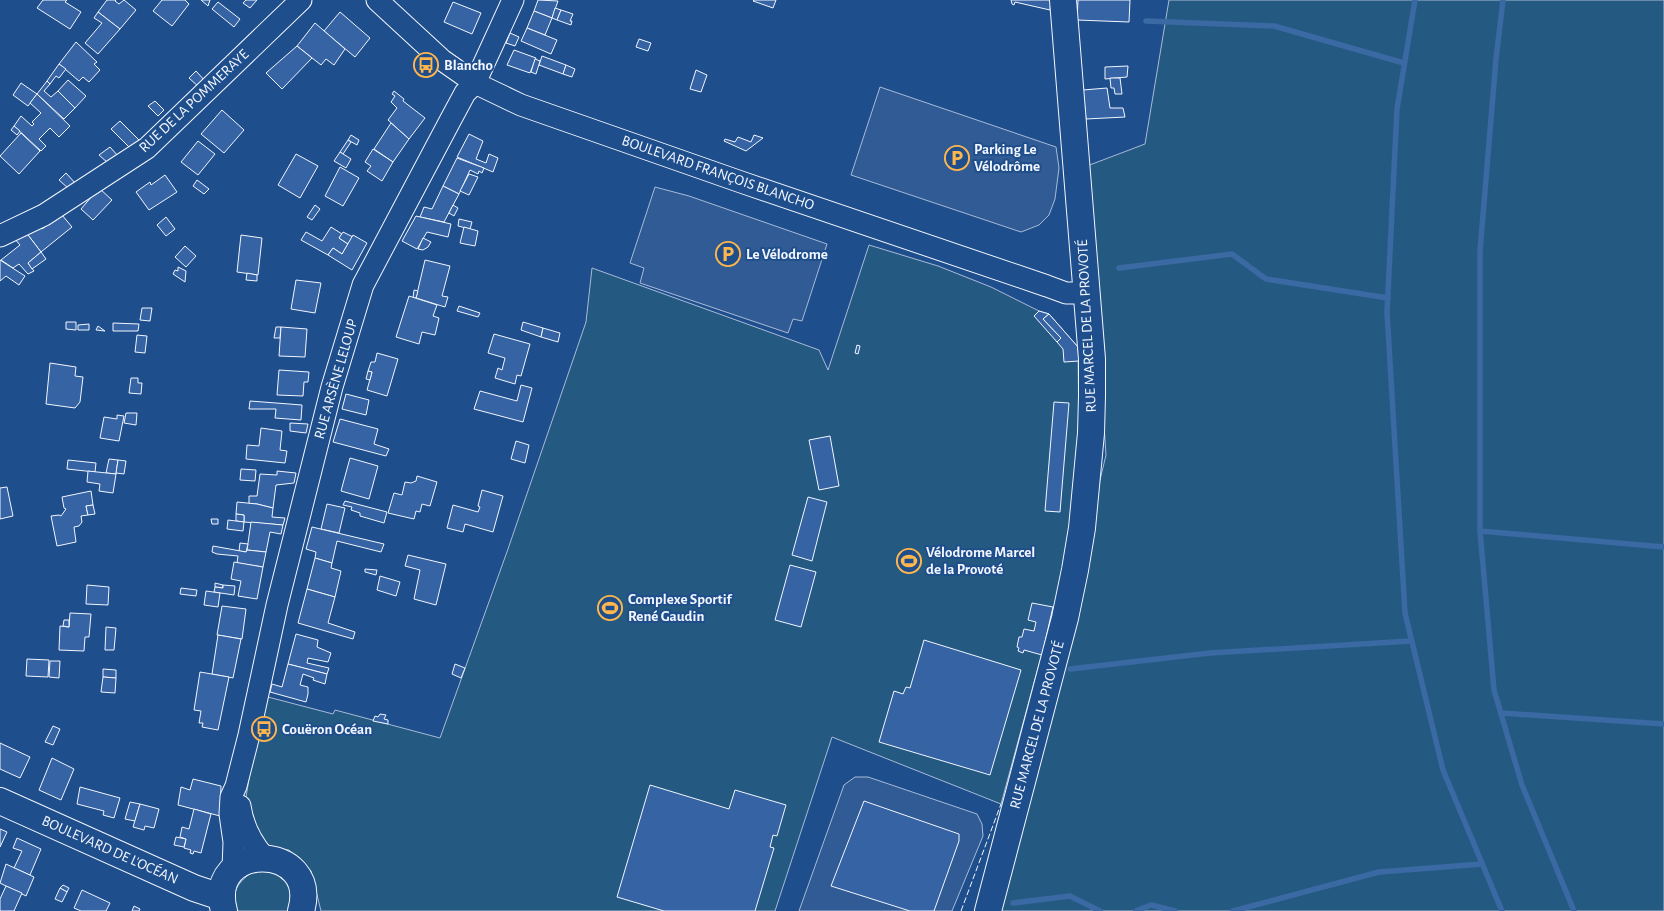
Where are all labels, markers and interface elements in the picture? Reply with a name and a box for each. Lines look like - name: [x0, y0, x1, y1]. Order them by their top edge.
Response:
- street label: RUE DE LA POMMERAYE: [136, 47, 252, 155]
- bus stop icon: Blancho: [413, 52, 439, 78]
- place label: Blancho: [444, 58, 493, 73]
- street label: BOULEVARD FRANÇOIS BLANCHO: [620, 133, 816, 213]
- place label: Parking Le Vélodrôme: [974, 142, 1040, 174]
- parking icon: Parking Le Vélodrôme: [944, 145, 970, 171]
- street label: RUE MARCEL DE LA PROVOTÉ: [1073, 239, 1099, 413]
- parking icon: Le Vélodrome: [715, 241, 741, 267]
- place label: Le Vélodrome: [746, 247, 828, 262]
- street label: RUE ARSÈNE LELOUP: [310, 316, 360, 441]
- place label: Vélodrome Marcel de la Provoté: [926, 545, 1035, 577]
- sports icon: Vélodrome Marcel de la Provoté: [896, 548, 922, 574]
- place label: Complexe Sportif René Gaudin: [628, 592, 733, 624]
- sports icon: Complexe Sportif René Gaudin: [597, 595, 623, 621]
- street label: RUE MARCEL DE LA PROVOTÉ: [1005, 639, 1067, 811]
- bus stop icon: Couëron Océan: [251, 716, 277, 742]
- place label: Couëron Océan: [282, 722, 372, 737]
- street label: BOULEVARD DE L'OCÉAN: [40, 811, 181, 887]

